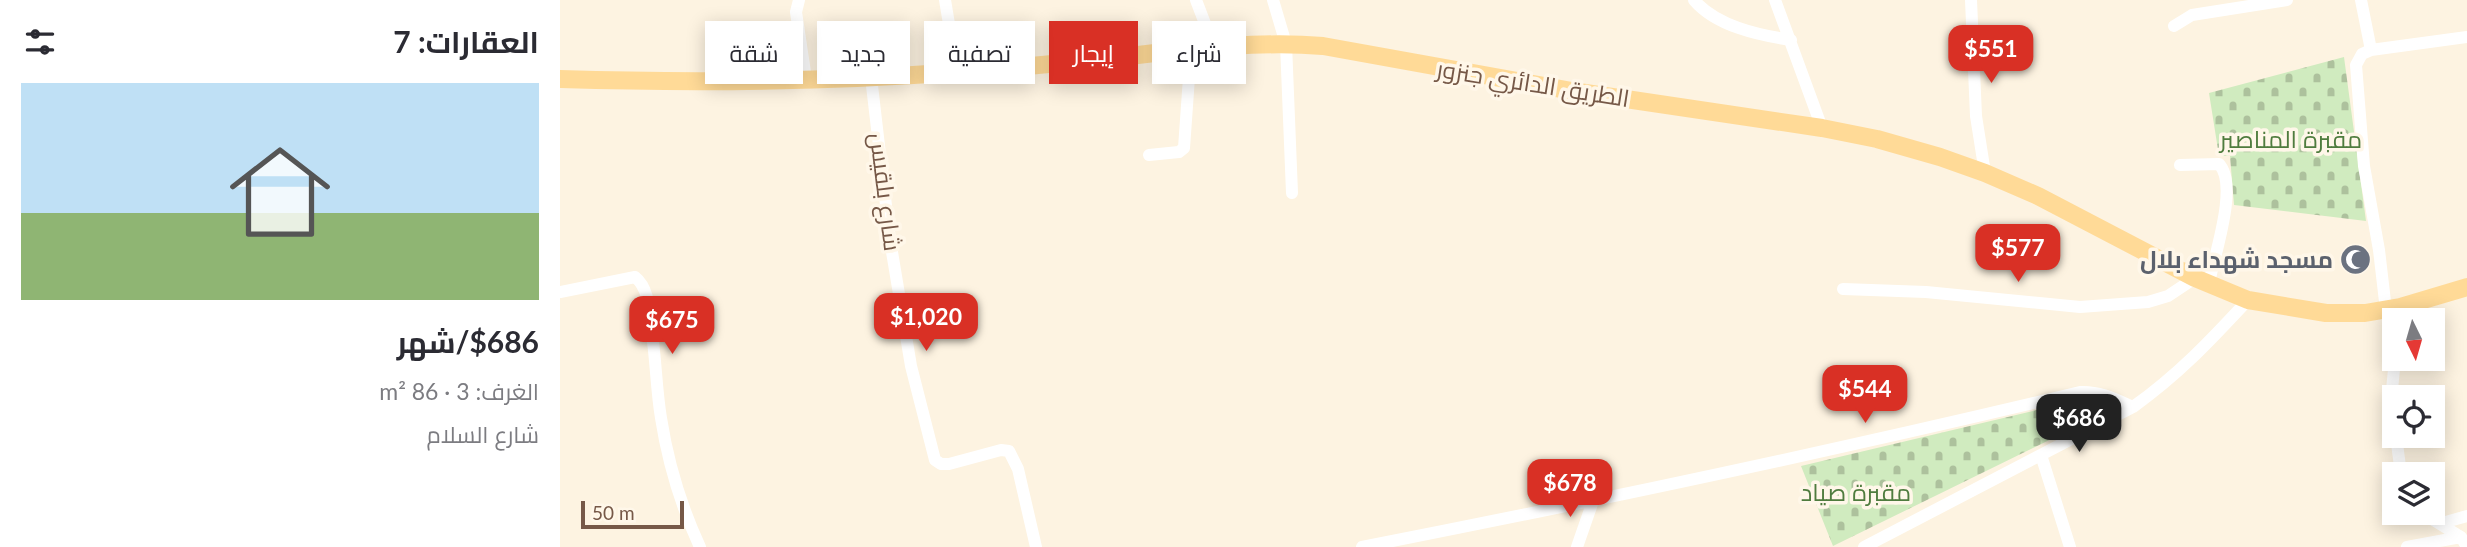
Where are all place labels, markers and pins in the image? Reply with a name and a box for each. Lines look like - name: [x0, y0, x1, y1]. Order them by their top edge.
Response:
- pin: $551: [1950, 25, 2032, 85]
- pin: $577: [1977, 224, 2059, 284]
- mosque icon: مسجد شهداء بلال: [2339, 243, 2373, 277]
- place label: مسجد شهداء بلال: [2140, 244, 2333, 274]
- pin: $1,020: [869, 294, 983, 353]
- pin: $675: [631, 296, 713, 356]
- pin: $544: [1824, 366, 1906, 425]
- pin: $686: [2038, 394, 2120, 454]
- pin: $678: [1529, 460, 1611, 519]

